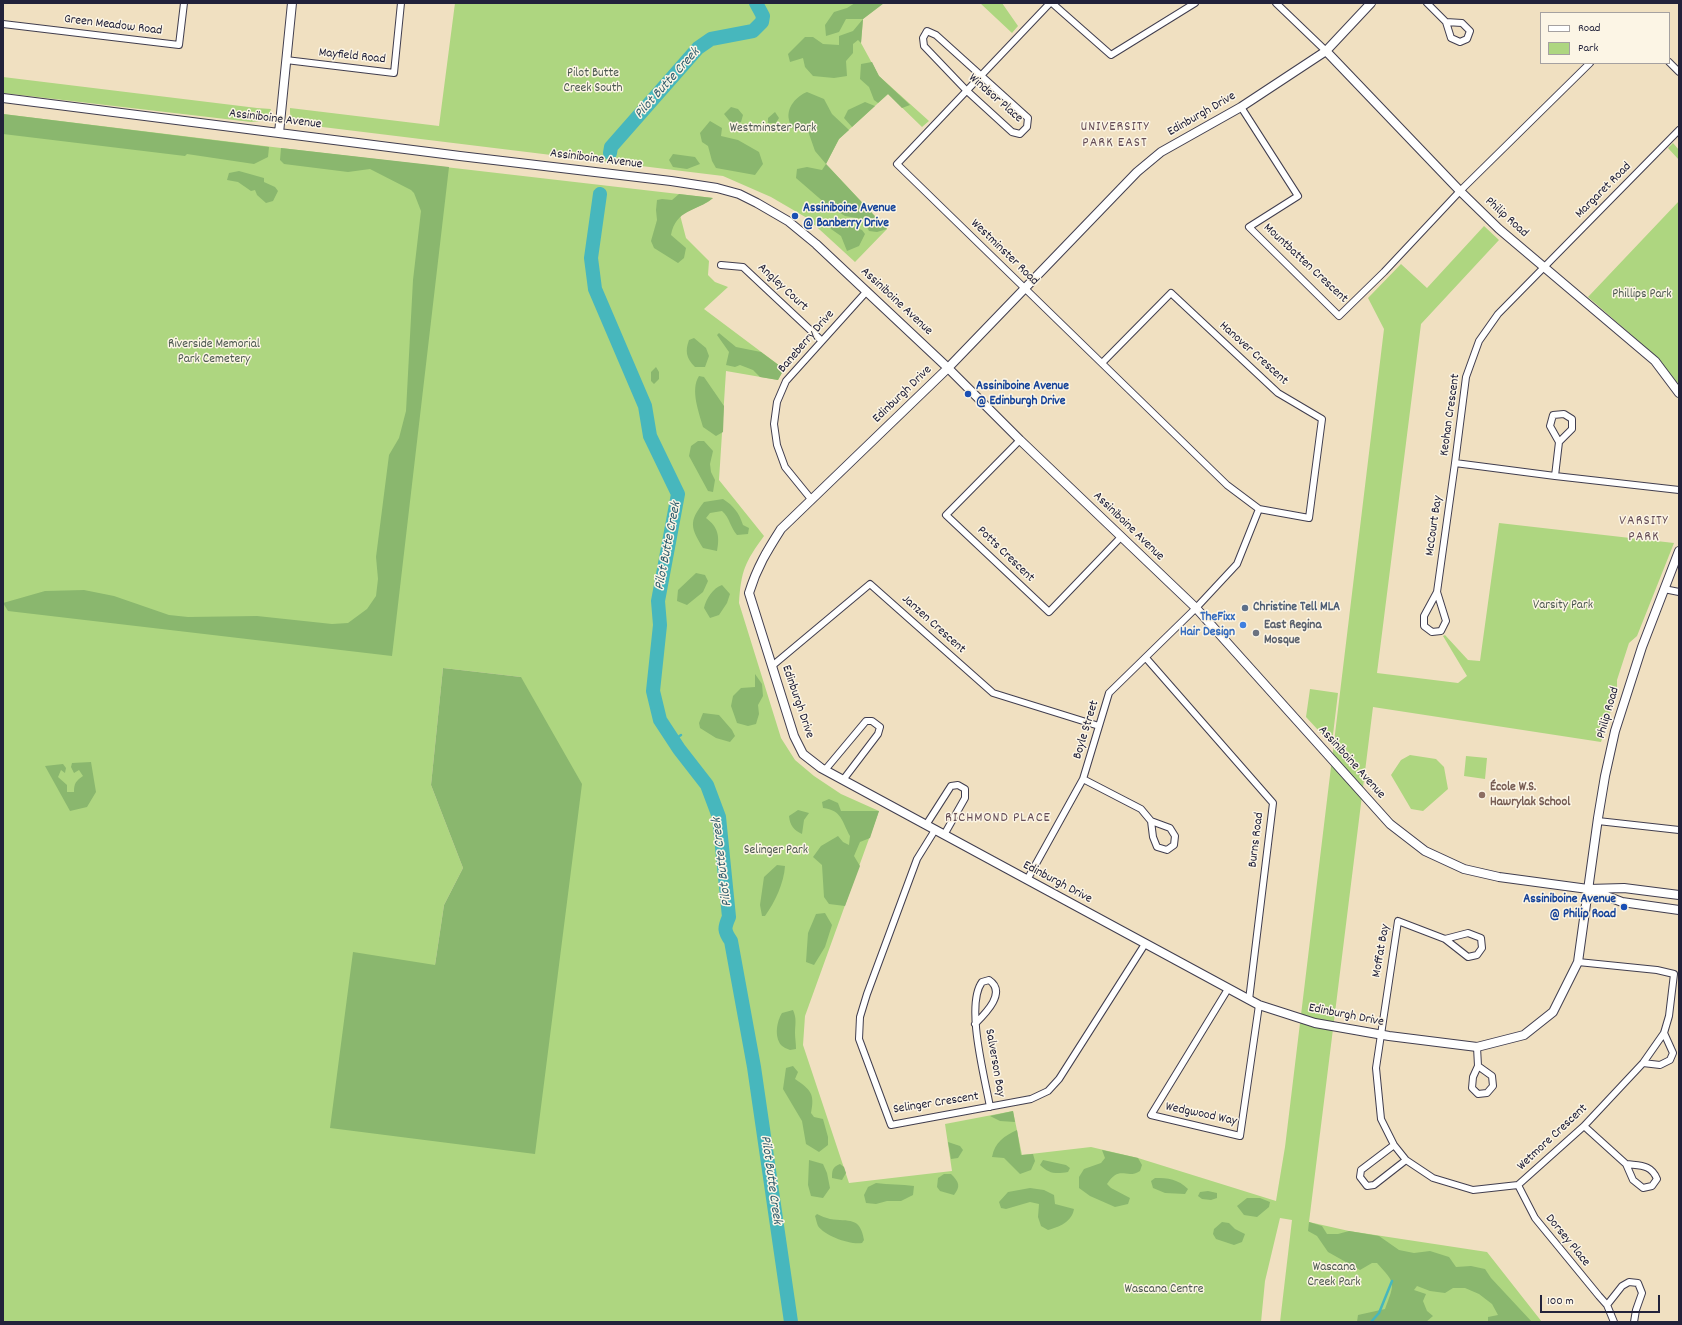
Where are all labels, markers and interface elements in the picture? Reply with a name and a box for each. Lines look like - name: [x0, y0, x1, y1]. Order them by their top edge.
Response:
- street label: Green Meadow Road: [63, 12, 163, 40]
- legend: [1540, 12, 1670, 64]
- text: Road: [1578, 20, 1600, 37]
- text: Park: [1578, 40, 1598, 57]
- water label: Pilot Butte Creek: [632, 45, 704, 123]
- street label: Mayfield Road: [318, 46, 386, 68]
- park label: Pilot Butte Creek South: [564, 66, 622, 97]
- street label: Windsor Place: [965, 71, 1025, 127]
- street label: Edinburgh Drive: [1165, 89, 1239, 141]
- street label: Assiniboine Avenue: [228, 107, 322, 133]
- district label: UNIVERSITY PARK EAST: [1080, 120, 1150, 152]
- park label: Westminster Park: [730, 121, 816, 137]
- street label: Assiniboine Avenue: [549, 147, 643, 173]
- street label: Margaret Road: [1573, 160, 1635, 222]
- street label: Philip Road: [1481, 194, 1531, 242]
- place label: Assiniboine Avenue @ Banberry Drive: [803, 201, 896, 232]
- marker: Assiniboine Avenue @ Banberry Drive: [790, 211, 800, 221]
- street label: Westminster Road: [967, 217, 1041, 289]
- street label: Mountbatten Crescent: [1259, 221, 1351, 307]
- street label: Angley Court: [754, 261, 810, 315]
- street label: Assiniboine Avenue: [857, 265, 935, 339]
- park label: Phillips Park: [1612, 287, 1672, 303]
- street label: Baneberry Drive: [775, 307, 839, 377]
- street label: Hanover Crescent: [1215, 319, 1291, 389]
- park label: Riverside Memorial Park Cemetery: [168, 337, 260, 368]
- street label: Edinburgh Drive: [870, 363, 936, 427]
- street label: Keohan Crescent: [1438, 373, 1464, 457]
- place label: Assiniboine Avenue @ Edinburgh Drive: [976, 379, 1069, 410]
- marker: Assiniboine Avenue @ Edinburgh Drive: [963, 389, 973, 399]
- street label: Assiniboine Avenue: [1089, 489, 1167, 565]
- street label: McCourt Bay: [1423, 495, 1447, 557]
- water label: Pilot Butte Creek: [652, 501, 686, 591]
- district label: VARSITY PARK: [1619, 514, 1669, 546]
- street label: Potts Crescent: [973, 524, 1037, 586]
- street label: Janzen Crescent: [898, 592, 968, 658]
- park label: Varsity Park: [1533, 598, 1593, 614]
- place label: Christine Tell MLA: [1253, 600, 1340, 616]
- marker: Christine Tell MLA: [1240, 603, 1250, 613]
- place label: TheFixx Hair Design: [1180, 610, 1235, 641]
- place label: East Regina Mosque: [1264, 618, 1321, 649]
- marker: TheFixx Hair Design: [1238, 620, 1248, 630]
- marker: East Regina Mosque: [1251, 628, 1261, 638]
- street label: Edinburgh Drive: [777, 663, 817, 741]
- street label: Philip Road: [1594, 685, 1624, 741]
- street label: Boyle Street: [1071, 699, 1103, 761]
- street label: Assiniboine Avenue: [1314, 723, 1388, 803]
- place label: École W.S. Hawrylak School: [1490, 780, 1570, 811]
- marker: École W.S. Hawrylak School: [1477, 790, 1487, 800]
- district label: RICHMOND PLACE: [945, 811, 1051, 827]
- street label: Burns Road: [1246, 812, 1268, 868]
- water label: Pilot Butte Creek: [709, 817, 737, 907]
- park label: Selinger Park: [744, 843, 808, 859]
- street label: Edinburgh Drive: [1020, 858, 1094, 908]
- place label: Assiniboine Avenue @ Philip Road: [1523, 892, 1616, 923]
- marker: Assiniboine Avenue @ Philip Road: [1619, 902, 1629, 912]
- street label: Moffat Bay: [1370, 923, 1394, 979]
- street label: Edinburgh Drive: [1307, 1001, 1385, 1031]
- street label: Salverson Bay: [980, 1028, 1008, 1098]
- street label: Selinger Crescent: [892, 1090, 980, 1118]
- street label: Wedgwood Way: [1164, 1100, 1238, 1130]
- street label: Wetmore Crescent: [1515, 1101, 1591, 1175]
- water label: Pilot Butte Creek: [755, 1135, 785, 1225]
- street label: Dorsey Place: [1541, 1212, 1593, 1270]
- park label: Wascana Creek Park: [1307, 1260, 1361, 1291]
- park label: Wascana Centre: [1125, 1282, 1203, 1298]
- scale bar: [1542, 1287, 1662, 1313]
- text: 100 m: [1547, 1293, 1574, 1310]

